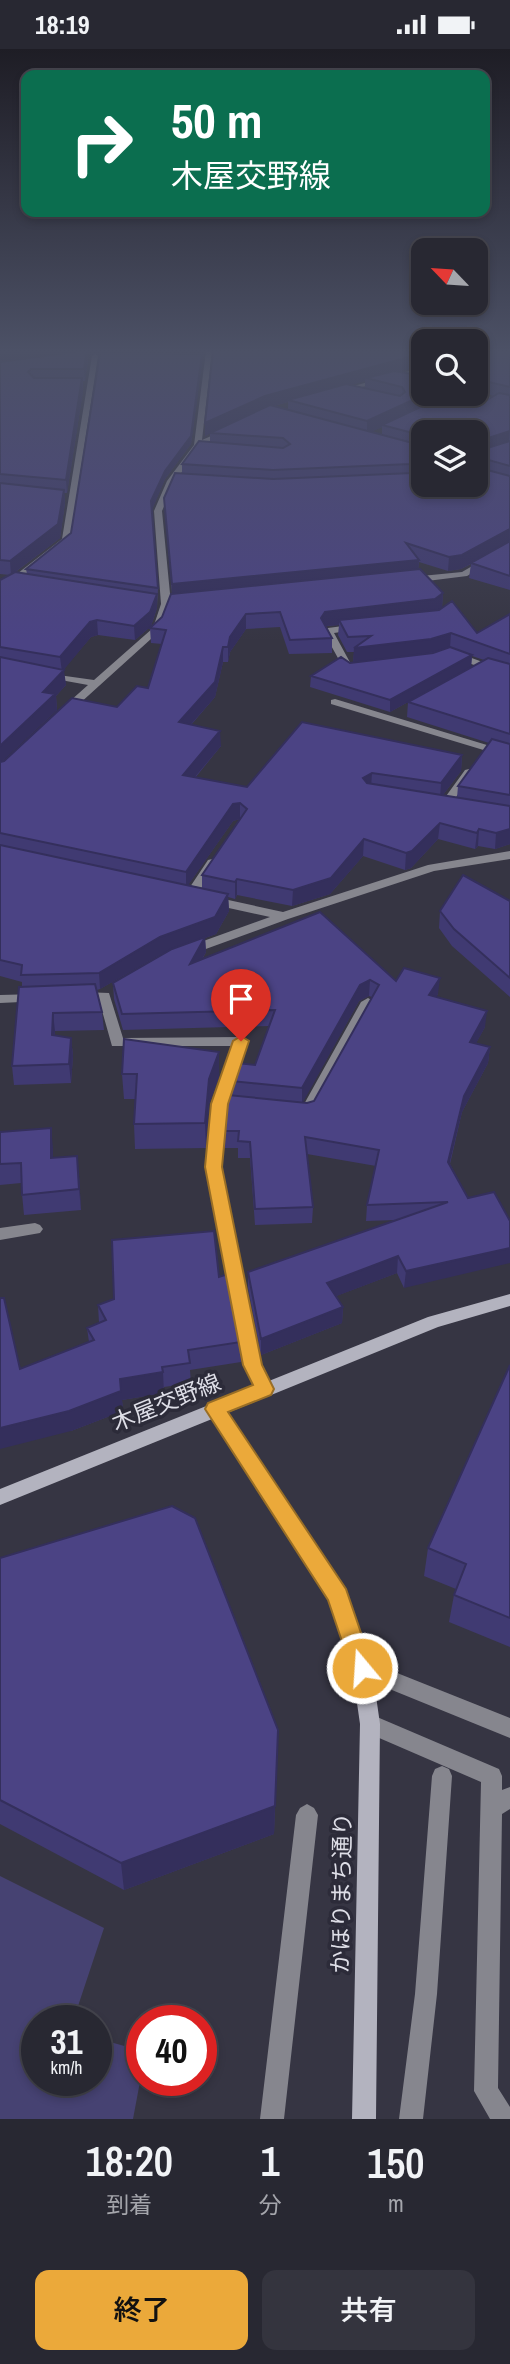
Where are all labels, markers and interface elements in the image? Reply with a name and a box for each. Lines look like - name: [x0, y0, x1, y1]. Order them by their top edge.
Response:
- text: 18:19: [35, 7, 90, 42]
- text: 50 m: [171, 87, 263, 153]
- icon: right: [56, 98, 147, 189]
- text: 木屋交野線: [171, 154, 331, 197]
- north arrow: [411, 238, 488, 315]
- map controls: [411, 238, 488, 497]
- button: search: [411, 329, 488, 406]
- button: layers: [411, 420, 488, 497]
- pin: [211, 969, 271, 1041]
- icon: arrive: [222, 980, 260, 1018]
- street label: 木屋交野線: [107, 1366, 225, 1438]
- position arrow: [325, 1631, 399, 1705]
- street label: かほりまち通り: [324, 1812, 358, 1974]
- speed limit sign: 40: [126, 2005, 217, 2096]
- text: 31: [51, 2018, 82, 2065]
- text: km/h: [51, 2055, 83, 2080]
- text: 18:20: [86, 2133, 173, 2189]
- text: 1: [260, 2133, 280, 2189]
- text: 150: [367, 2135, 424, 2191]
- text: m: [388, 2188, 404, 2219]
- text: 到着: [106, 2189, 152, 2220]
- text: 分: [258, 2189, 281, 2220]
- button: 終了: [35, 2270, 248, 2350]
- button: 共有: [262, 2270, 475, 2350]

